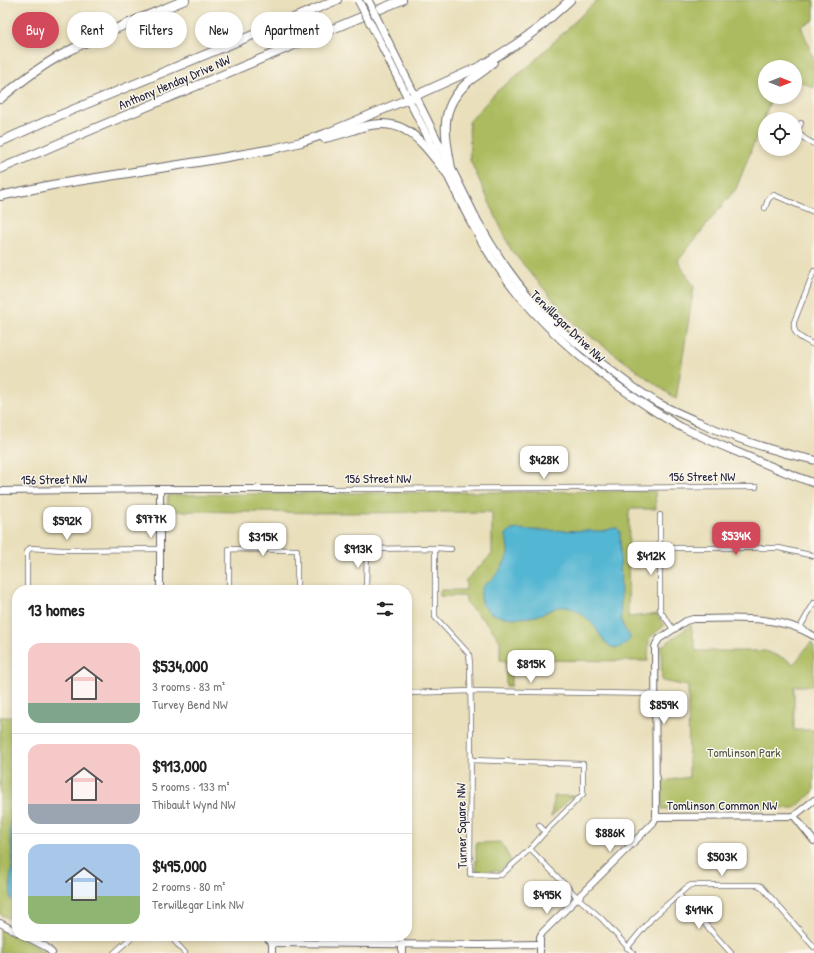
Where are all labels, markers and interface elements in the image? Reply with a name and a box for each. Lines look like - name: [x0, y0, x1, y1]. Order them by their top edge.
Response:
- chip: Buy: [12, 12, 59, 48]
- chip: Rent: [67, 12, 118, 48]
- chip: Filters: [126, 12, 187, 48]
- chip: New: [195, 12, 243, 48]
- chip: Apartment: [251, 12, 333, 48]
- street label: Anthony Henday Drive NW: [115, 50, 233, 114]
- north arrow: [758, 60, 802, 104]
- map controls: [758, 60, 802, 156]
- button: locate: [758, 112, 802, 156]
- street label: Terwillegar Drive NW: [527, 286, 609, 366]
- pin: $428K: [516, 446, 572, 480]
- text: $428K: [529, 450, 559, 468]
- street label: 156 Street NW: [669, 467, 735, 485]
- street label: 156 Street NW: [21, 469, 87, 489]
- street label: 156 Street NW: [345, 469, 411, 487]
- pin: $977K: [123, 505, 179, 539]
- pin: $592K: [39, 507, 95, 541]
- text: $977K: [135, 509, 167, 527]
- text: $592K: [52, 511, 82, 529]
- pin: $534K: [708, 522, 764, 556]
- pin: $315K: [235, 523, 291, 557]
- text: $534K: [721, 526, 751, 544]
- text: $315K: [248, 527, 278, 545]
- pin: $913K: [330, 535, 386, 569]
- text: $913K: [344, 539, 372, 557]
- pin: $412K: [623, 542, 679, 576]
- text: $412K: [636, 546, 666, 564]
- text: 13 homes: [28, 598, 85, 621]
- icon: filters: [374, 598, 396, 620]
- pin: $815K: [503, 650, 559, 684]
- text: $534,000: [152, 654, 208, 677]
- text: $815K: [516, 654, 546, 672]
- icon: home: [60, 659, 108, 707]
- text: 3 rooms · 83 m²: [152, 677, 225, 695]
- pin: $859K: [636, 691, 692, 725]
- text: Turvey Bend NW: [152, 695, 228, 713]
- text: $859K: [649, 695, 679, 713]
- park label: Tomlinson Park: [707, 743, 781, 761]
- text: $913,000: [152, 754, 207, 777]
- icon: home: [60, 760, 108, 808]
- text: 5 rooms · 133 m²: [152, 777, 230, 795]
- street label: Turner Square NW: [451, 783, 471, 869]
- text: Thibault Wynd NW: [152, 795, 235, 813]
- street label: Tomlinson Common NW: [667, 796, 777, 814]
- pin: $886K: [582, 819, 638, 853]
- text: $886K: [595, 823, 625, 841]
- pin: $503K: [694, 843, 750, 877]
- text: $503K: [707, 847, 737, 865]
- text: $495,000: [152, 854, 207, 877]
- icon: home: [60, 860, 108, 908]
- text: 2 rooms · 80 m²: [152, 877, 225, 895]
- pin: $495K: [519, 881, 575, 915]
- text: $495K: [533, 885, 561, 903]
- text: Terwillegar Link NW: [152, 895, 244, 913]
- pin: $414K: [671, 896, 727, 930]
- text: $414K: [685, 900, 713, 918]

